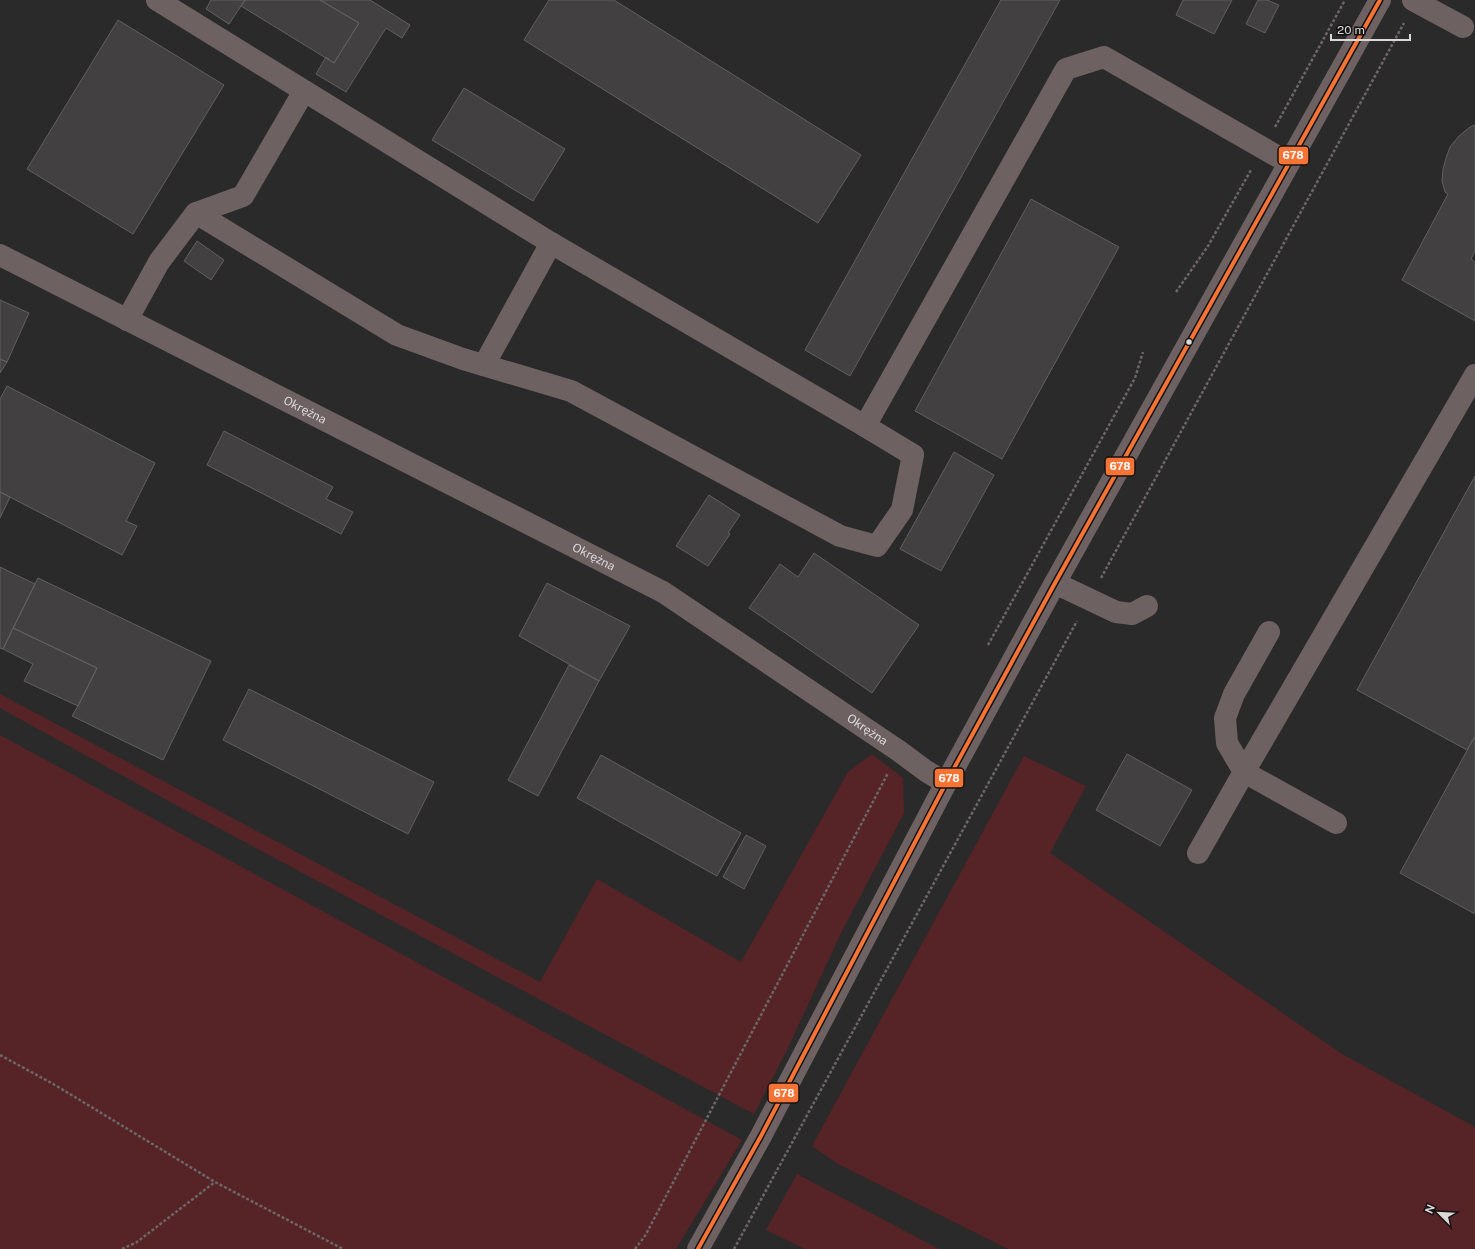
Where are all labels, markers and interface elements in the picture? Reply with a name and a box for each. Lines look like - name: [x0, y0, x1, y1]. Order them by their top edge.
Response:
- scale bar: [1331, 16, 1410, 42]
- text: 20 m: [1337, 23, 1365, 37]
- line badge: 678: [1278, 146, 1309, 165]
- text: 678: [1282, 149, 1304, 161]
- unlabelled marker: [1184, 337, 1194, 347]
- street label: Okrężna: [281, 393, 329, 427]
- line badge: 678: [1105, 457, 1135, 476]
- text: 678: [1109, 460, 1131, 472]
- street label: Okrężna: [570, 540, 617, 573]
- street label: Okrężna: [844, 711, 890, 748]
- line badge: 678: [934, 768, 964, 788]
- text: 678: [938, 772, 960, 784]
- line badge: 678: [768, 1083, 799, 1103]
- text: 678: [773, 1087, 795, 1099]
- north arrow: [1419, 1193, 1459, 1233]
- text: N: [1423, 1203, 1437, 1215]

